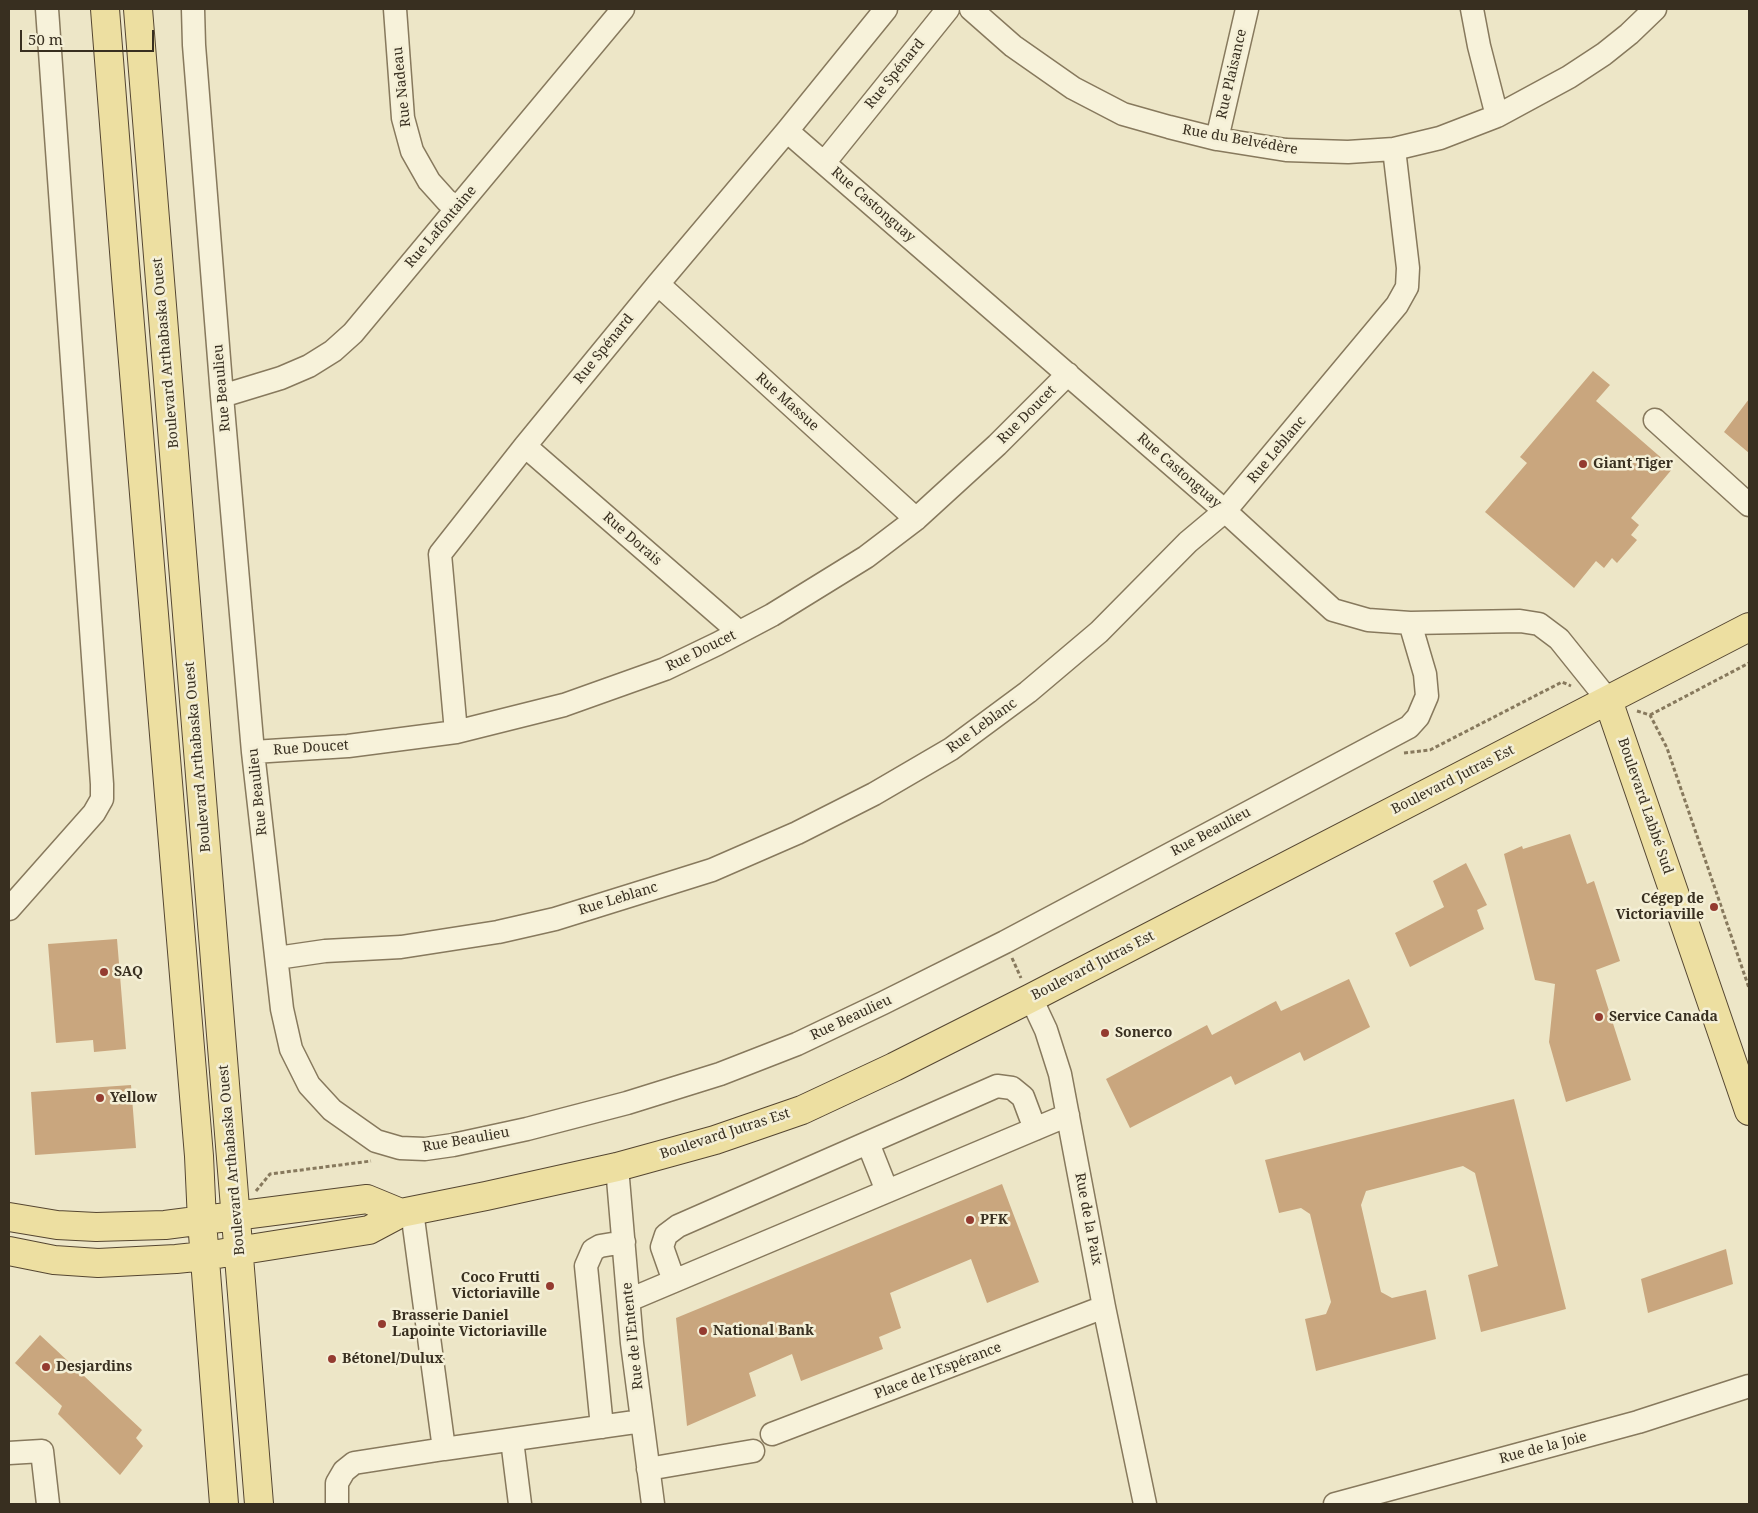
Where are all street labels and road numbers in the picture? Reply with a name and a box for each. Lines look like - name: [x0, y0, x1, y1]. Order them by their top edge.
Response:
- street label: Rue Plaisance: [1213, 27, 1251, 121]
- street label: Rue Spénard: [862, 36, 928, 112]
- street label: Rue Nadeau: [389, 46, 415, 128]
- street label: Rue du Belvédère: [1181, 122, 1299, 158]
- street label: Rue Castonguay: [828, 164, 918, 246]
- street label: Rue Lafontaine: [402, 183, 480, 271]
- street label: Boulevard Arthabaska Ouest: [149, 257, 183, 449]
- street label: Rue Spénard: [571, 311, 637, 387]
- street label: Rue Beaulieu: [210, 344, 234, 432]
- street label: Rue Massue: [752, 369, 822, 435]
- street label: Rue Doucet: [994, 382, 1060, 448]
- street label: Rue Leblanc: [1244, 413, 1310, 487]
- street label: Rue Castonguay: [1134, 430, 1224, 512]
- street label: Rue Dorais: [599, 509, 665, 569]
- street label: Rue Doucet: [663, 627, 739, 675]
- street label: Boulevard Arthabaska Ouest: [181, 661, 215, 853]
- street label: Rue Leblanc: [944, 695, 1020, 757]
- street label: Boulevard Labbé Sud: [1614, 736, 1676, 876]
- street label: Rue Doucet: [273, 737, 349, 759]
- street label: Boulevard Jutras Est: [1389, 742, 1517, 818]
- street label: Rue Beaulieu: [245, 747, 271, 837]
- street label: Rue Beaulieu: [1168, 804, 1254, 860]
- street label: Rue Leblanc: [576, 879, 660, 919]
- street label: Boulevard Jutras Est: [1029, 928, 1157, 1004]
- street label: Rue Beaulieu: [808, 992, 894, 1044]
- street label: Boulevard Arthabaska Ouest: [215, 1064, 249, 1256]
- street label: Boulevard Jutras Est: [658, 1105, 792, 1163]
- street label: Rue Beaulieu: [421, 1124, 511, 1156]
- street label: Rue de la Paix: [1071, 1171, 1105, 1267]
- street label: Rue de l'Entente: [619, 1281, 647, 1391]
- street label: Place de l'Espérance: [872, 1339, 1004, 1403]
- street label: Rue de la Joie: [1497, 1428, 1589, 1468]

